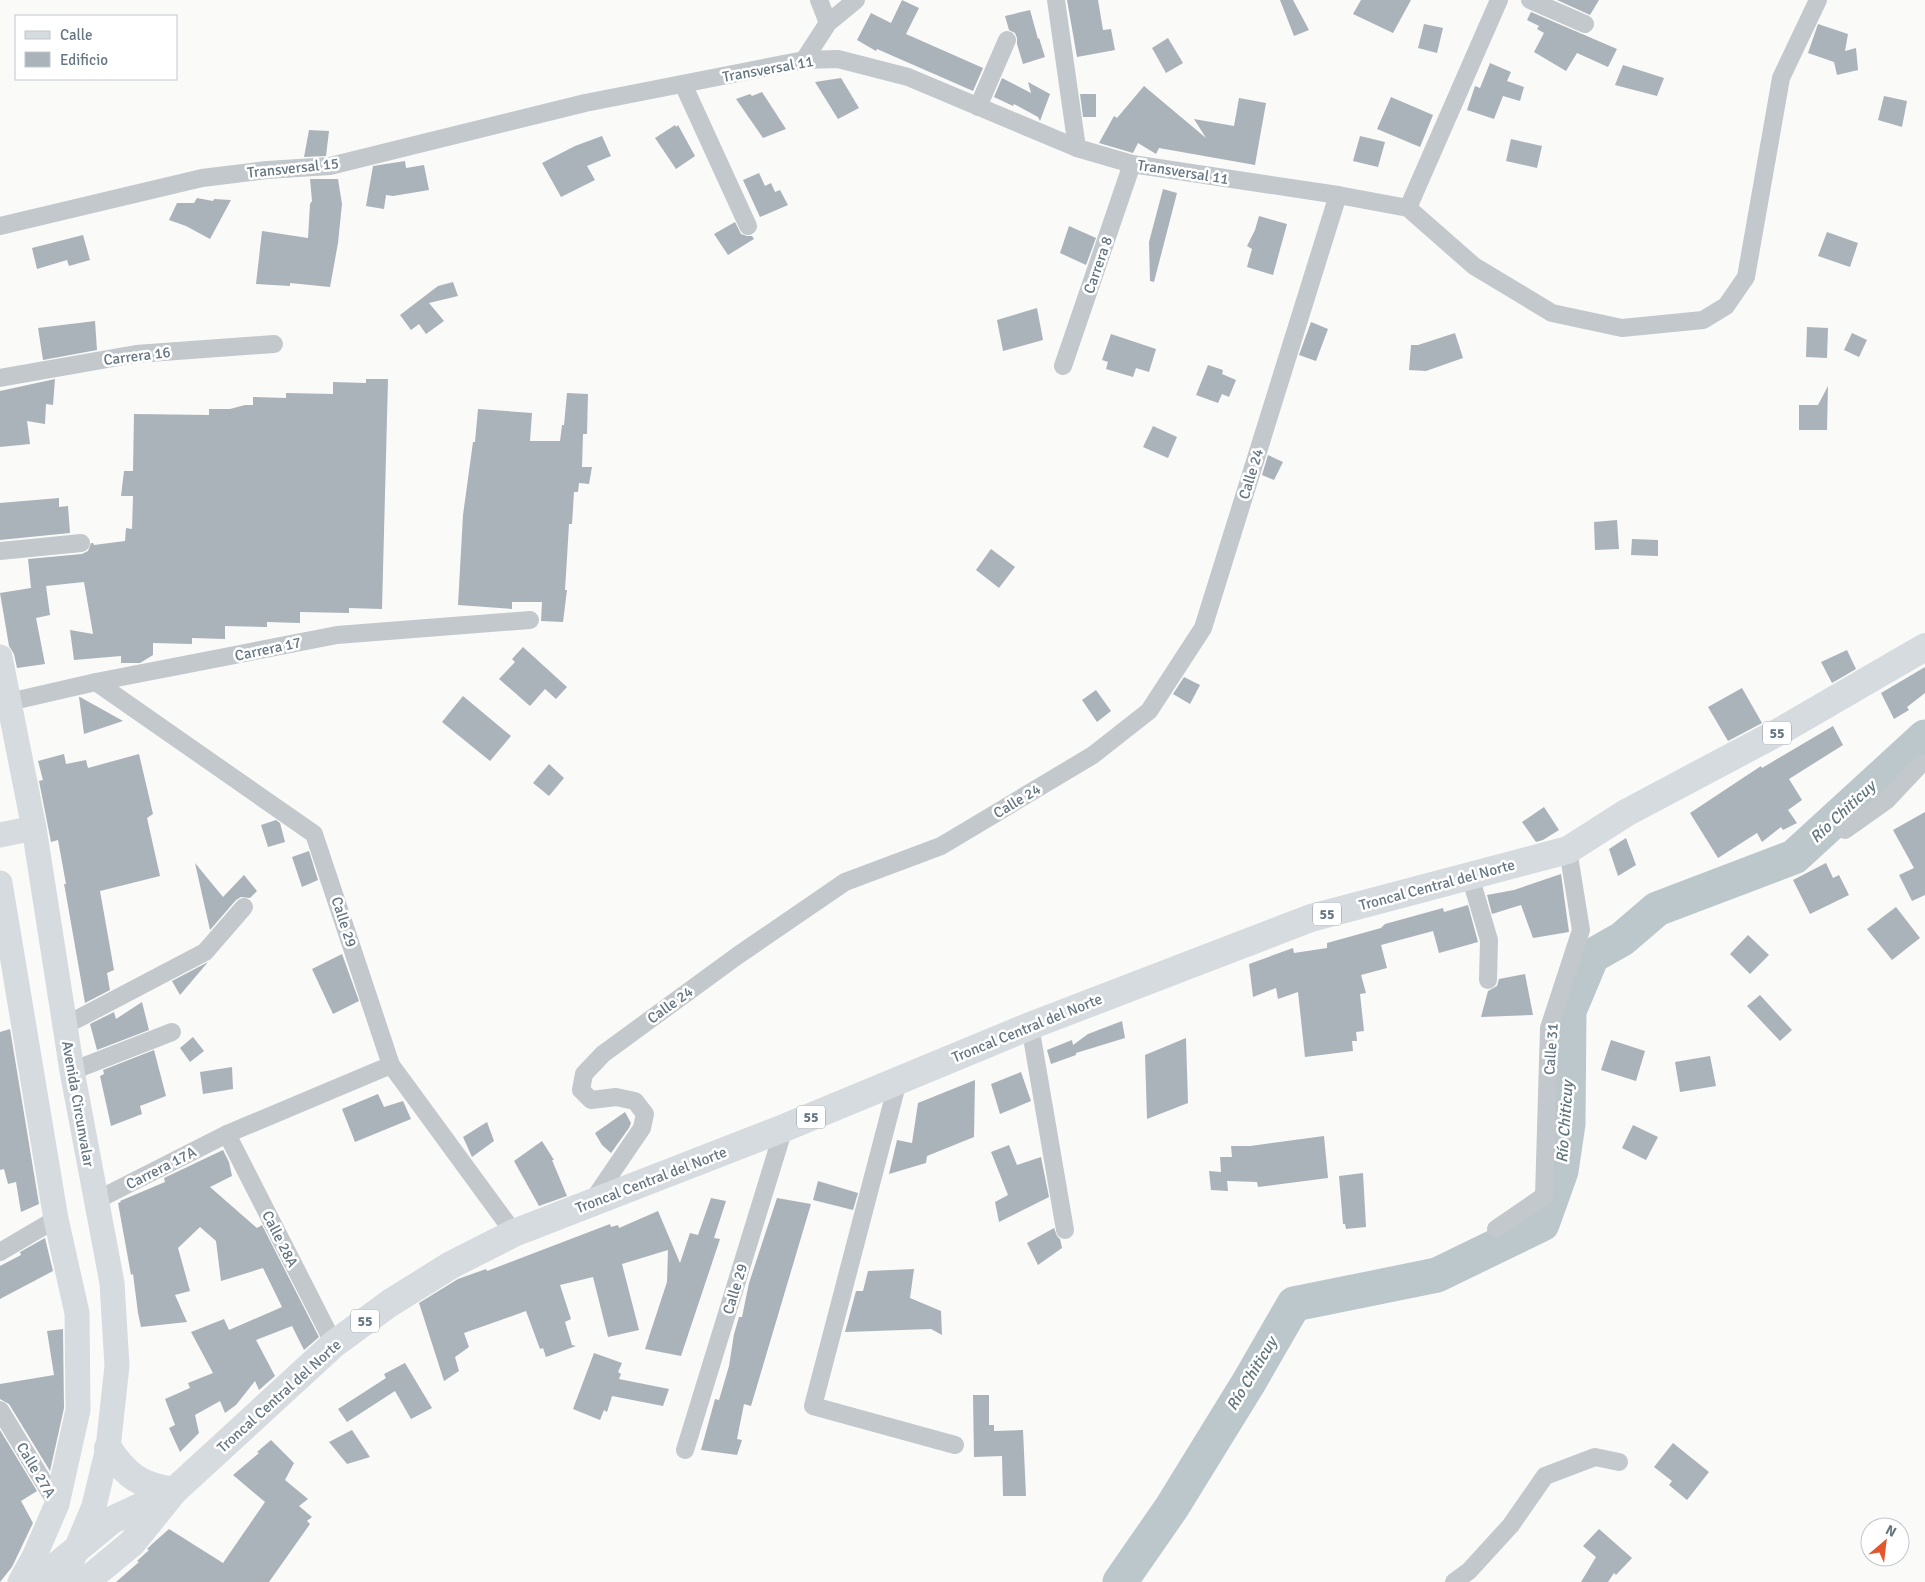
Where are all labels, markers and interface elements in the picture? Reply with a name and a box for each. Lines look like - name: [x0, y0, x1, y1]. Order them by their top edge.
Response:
- legend: [15, 15, 178, 80]
- text: Calle: [60, 26, 93, 44]
- text: Edificio: [60, 51, 108, 69]
- street label: Transversal 11: [721, 52, 815, 86]
- street label: Transversal 15: [246, 154, 340, 182]
- street label: Transversal 11: [1136, 156, 1230, 188]
- street label: Carrera 8: [1080, 234, 1116, 296]
- street label: Carrera 16: [102, 343, 172, 369]
- street label: Calle 24: [1235, 446, 1267, 502]
- street label: Carrera 17: [233, 633, 303, 665]
- road number: 55: [1763, 721, 1791, 744]
- water label: Río Chiticuy: [1806, 775, 1882, 847]
- street label: Calle 24: [990, 780, 1044, 822]
- street label: Troncal Central del Norte: [1357, 856, 1517, 914]
- street label: Calle 29: [327, 894, 361, 950]
- road number: 55: [1313, 902, 1341, 926]
- street label: Calle 24: [644, 982, 696, 1028]
- street label: Troncal Central del Norte: [949, 990, 1105, 1066]
- street label: Calle 31: [1540, 1022, 1562, 1076]
- street label: Avenida Circunvalar: [58, 1040, 98, 1169]
- water label: Río Chiticuy: [1552, 1078, 1578, 1164]
- road number: 55: [797, 1106, 825, 1128]
- street label: Carrera 17A: [123, 1143, 199, 1193]
- street label: Troncal Central del Norte: [573, 1143, 729, 1217]
- street label: Calle 28A: [258, 1208, 302, 1270]
- street label: Calle 29: [719, 1261, 751, 1317]
- road number: 55: [351, 1310, 379, 1332]
- water label: Río Chiticuy: [1222, 1331, 1283, 1414]
- street label: Troncal Central del Norte: [213, 1336, 345, 1456]
- street label: Calle 27A: [13, 1439, 59, 1501]
- north arrow: [1860, 1517, 1910, 1567]
- text: N: [1883, 1521, 1899, 1541]

